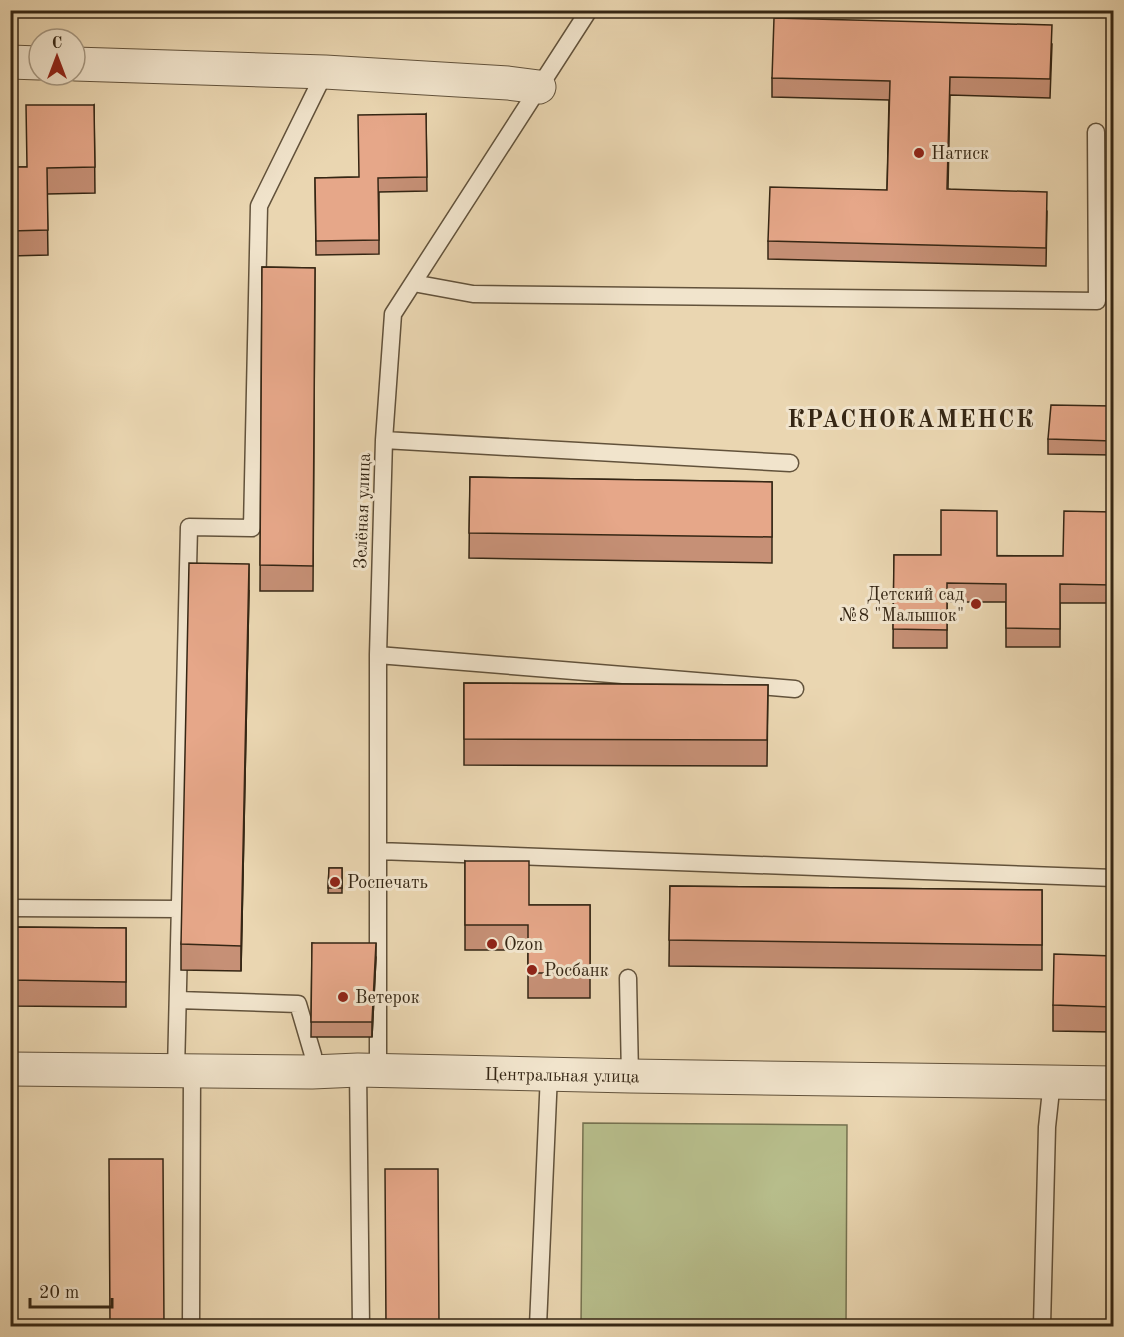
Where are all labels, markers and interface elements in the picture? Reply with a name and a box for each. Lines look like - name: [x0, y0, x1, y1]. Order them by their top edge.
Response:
- north arrow: [27, 27, 87, 87]
- text: С: [52, 36, 62, 52]
- place label: Натиск: [931, 145, 989, 163]
- marker: Натиск: [912, 146, 926, 160]
- district label: КРАСНОКАМЕНСК: [787, 409, 1035, 433]
- street label: Зелёная улица: [352, 453, 374, 569]
- place label: Детский сад №8 "Малышок": [839, 586, 964, 625]
- marker: Детский сад №8 "Малышок": [969, 597, 983, 611]
- place label: Роспечать: [347, 874, 428, 892]
- marker: Роспечать: [328, 875, 342, 889]
- place label: Ozon: [504, 936, 543, 954]
- marker: Ozon: [485, 937, 499, 951]
- place label: Росбанк: [544, 962, 609, 980]
- marker: Росбанк: [525, 963, 539, 977]
- place label: Ветерок: [355, 989, 420, 1007]
- marker: Ветерок: [336, 990, 350, 1004]
- street label: Центральная улица: [484, 1066, 640, 1086]
- scale bar: [30, 1271, 112, 1309]
- text: 20 m: [39, 1284, 79, 1302]

